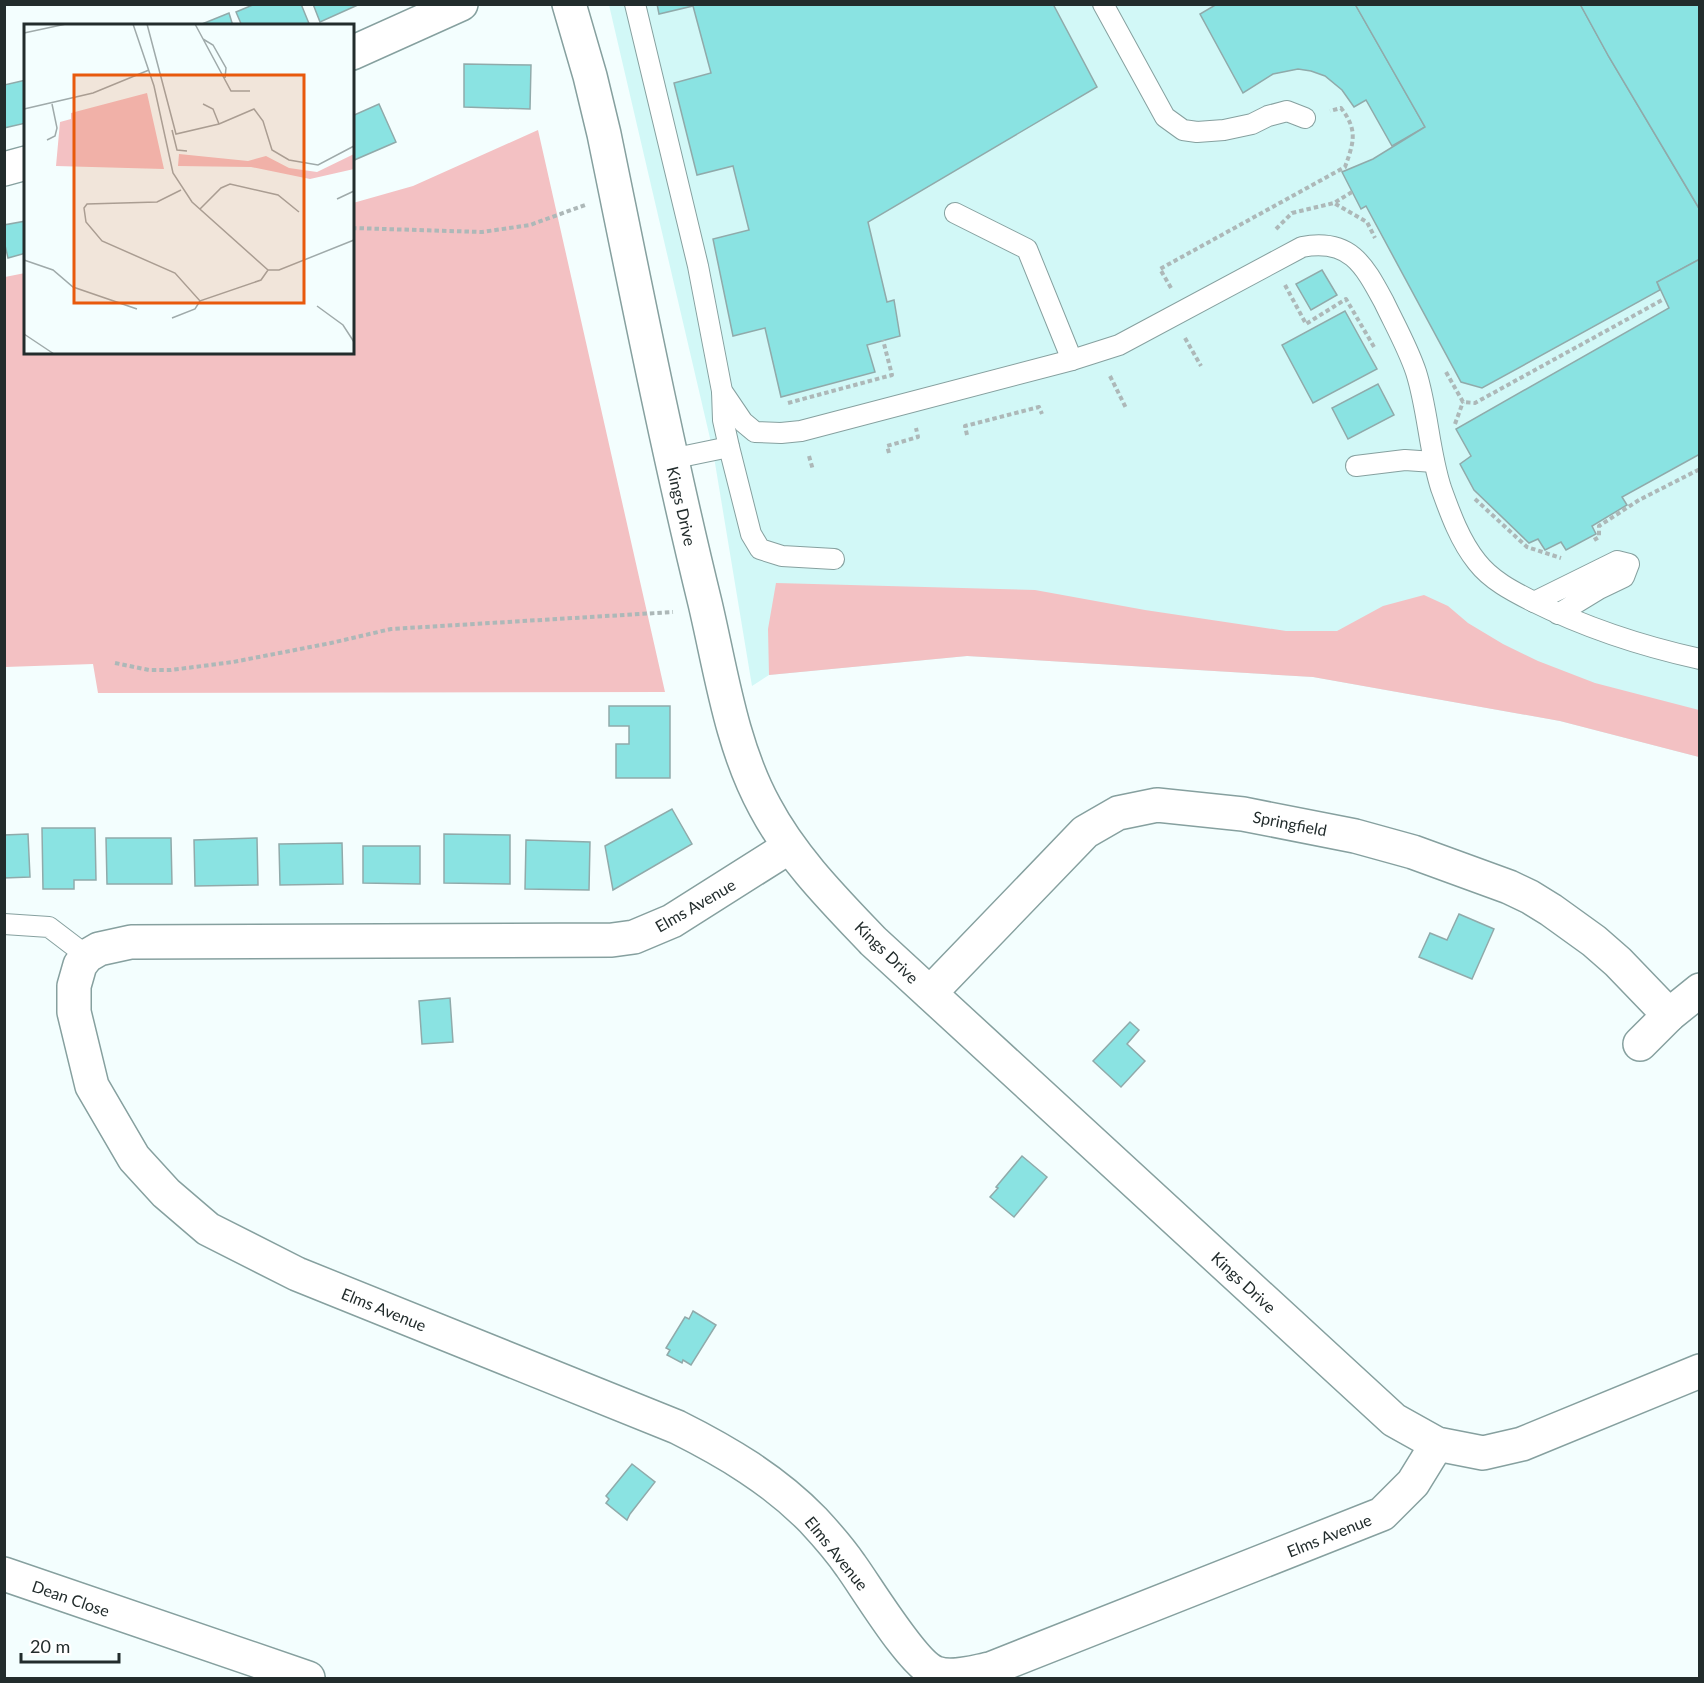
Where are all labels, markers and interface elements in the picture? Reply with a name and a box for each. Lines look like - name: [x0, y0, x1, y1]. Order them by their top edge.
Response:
- inset map: [24, 24, 354, 354]
- street label: Kings Drive: [664, 464, 700, 548]
- street label: Springfield: [1252, 807, 1328, 839]
- street label: Elms Avenue: [651, 874, 739, 936]
- street label: Kings Drive: [851, 917, 923, 987]
- street label: Kings Drive: [1208, 1247, 1280, 1317]
- street label: Elms Avenue: [339, 1283, 429, 1335]
- street label: Elms Avenue: [1284, 1509, 1374, 1561]
- street label: Elms Avenue: [801, 1512, 873, 1594]
- street label: Dean Close: [30, 1576, 112, 1620]
- scale bar: [21, 1626, 118, 1664]
- text: 20 m: [30, 1635, 70, 1657]

